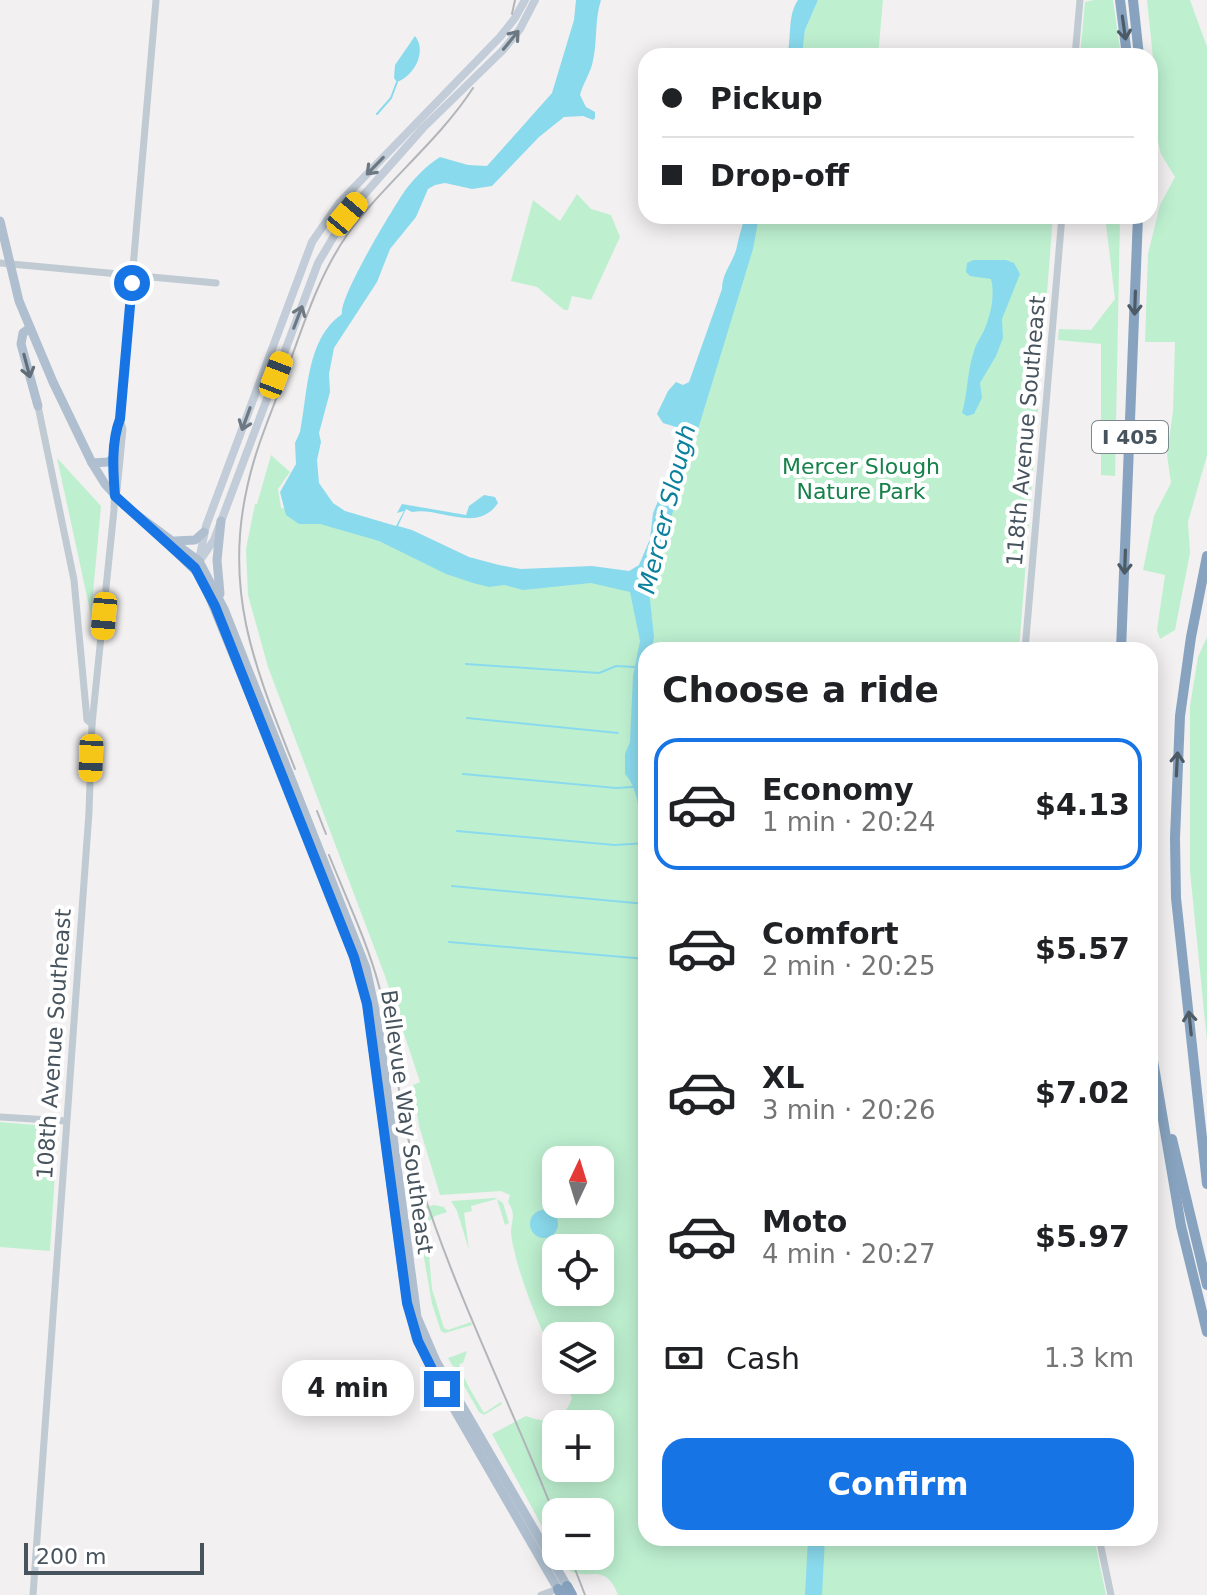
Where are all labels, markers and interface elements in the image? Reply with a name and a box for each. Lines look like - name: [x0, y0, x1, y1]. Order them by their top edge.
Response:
- one-way arrow: [1117, 15, 1132, 40]
- one-way arrow: [502, 30, 520, 51]
- text: Pickup: [710, 81, 823, 116]
- one-way arrow: [366, 156, 385, 175]
- text: Drop-off: [710, 158, 849, 193]
- car: [322, 188, 372, 240]
- route start: [114, 265, 150, 301]
- one-way arrow: [1127, 289, 1142, 316]
- street label: 118th Avenue Southeast: [1002, 294, 1050, 567]
- one-way arrow: [292, 305, 306, 330]
- car: [256, 348, 296, 402]
- one-way arrow: [20, 352, 35, 378]
- one-way arrow: [237, 406, 252, 431]
- road number: I 405: [1092, 421, 1168, 453]
- water label: Mercer Slough: [632, 422, 702, 596]
- park label: Mercer Slough Nature Park: [782, 454, 940, 504]
- one-way arrow: [1117, 548, 1132, 575]
- car: [90, 591, 118, 641]
- text: Choose a ride: [662, 669, 939, 710]
- car: [78, 734, 104, 782]
- one-way arrow: [1169, 751, 1184, 778]
- icon: car: [666, 768, 738, 840]
- text: Economy: [762, 772, 914, 807]
- text: $4.13: [1035, 787, 1130, 822]
- text: 1 min · 20:24: [762, 807, 936, 837]
- street label: 108th Avenue Southeast: [32, 907, 76, 1180]
- icon: car: [666, 912, 738, 984]
- text: Comfort: [762, 916, 899, 951]
- text: $5.57: [1035, 931, 1130, 966]
- text: 2 min · 20:25: [762, 951, 936, 981]
- street label: Bellevue Way Southeast: [376, 988, 438, 1256]
- one-way arrow: [1182, 1010, 1197, 1037]
- icon: car: [666, 1056, 738, 1128]
- text: XL: [762, 1060, 804, 1095]
- text: $7.02: [1035, 1075, 1130, 1110]
- text: 3 min · 20:26: [762, 1095, 936, 1125]
- north arrow: [542, 1146, 614, 1218]
- map controls: [542, 1146, 614, 1570]
- icon: car: [666, 1200, 738, 1272]
- text: Moto: [762, 1204, 847, 1239]
- text: $5.97: [1035, 1219, 1130, 1254]
- button: locate: [542, 1234, 614, 1306]
- text: 4 min · 20:27: [762, 1239, 936, 1269]
- button: layers: [542, 1322, 614, 1394]
- icon: cash: [662, 1336, 706, 1380]
- text: Cash: [726, 1341, 800, 1376]
- text: 1.3 km: [1044, 1343, 1134, 1373]
- callout: 4 min: [282, 1361, 414, 1417]
- route end: [424, 1371, 460, 1407]
- text: 4 min: [307, 1373, 389, 1403]
- button: +: [542, 1410, 614, 1482]
- button: Confirm: [662, 1438, 1134, 1530]
- button: −: [542, 1498, 614, 1570]
- scale bar: [24, 1539, 204, 1575]
- text: 200 m: [36, 1544, 106, 1569]

